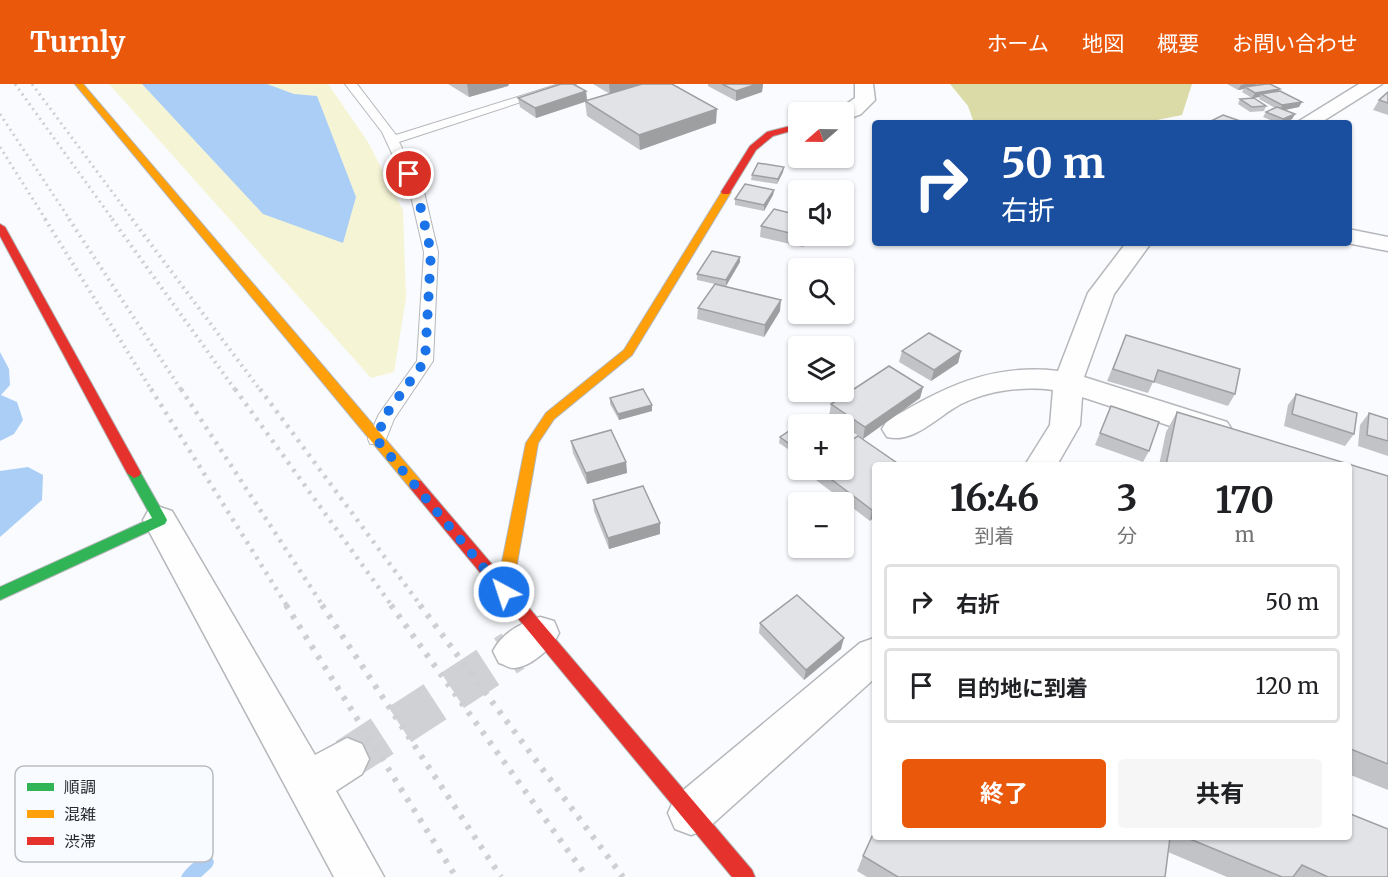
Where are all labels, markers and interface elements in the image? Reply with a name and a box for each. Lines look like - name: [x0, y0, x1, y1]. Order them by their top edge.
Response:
- text: Turnly: [30, 24, 125, 60]
- text: ホーム: [987, 30, 1049, 57]
- text: 地図: [1082, 30, 1124, 57]
- text: 概要: [1157, 30, 1199, 57]
- text: お問い合わせ: [1232, 30, 1358, 57]
- north arrow: [788, 102, 854, 168]
- map controls: [788, 102, 854, 558]
- text: 50 m: [1001, 137, 1105, 189]
- icon: right: [902, 144, 980, 222]
- pin: [383, 148, 434, 199]
- icon: arrive: [392, 157, 425, 190]
- button: sound: [788, 180, 854, 246]
- text: 右折: [1001, 193, 1055, 227]
- button: search: [788, 258, 854, 324]
- button: layers: [788, 336, 854, 402]
- button: +: [788, 414, 854, 480]
- text: 16:46: [950, 476, 1039, 521]
- text: 3: [1117, 476, 1137, 521]
- text: 170: [1215, 478, 1274, 523]
- button: −: [788, 492, 854, 558]
- text: m: [1235, 522, 1255, 547]
- text: 到着: [974, 523, 1014, 548]
- text: 分: [1117, 523, 1137, 548]
- position arrow: [472, 560, 536, 624]
- icon: right: [905, 585, 938, 618]
- text: 50 m: [1265, 588, 1319, 616]
- text: 右折: [956, 590, 1000, 618]
- icon: arrive: [905, 669, 938, 702]
- text: 120 m: [1255, 672, 1319, 700]
- text: 目的地に到着: [956, 674, 1088, 702]
- button: 終了: [902, 759, 1106, 828]
- button: 共有: [1118, 759, 1322, 828]
- legend: [15, 766, 213, 862]
- text: 順調: [64, 777, 96, 797]
- text: 混雑: [64, 804, 96, 824]
- text: 渋滞: [64, 831, 96, 851]

